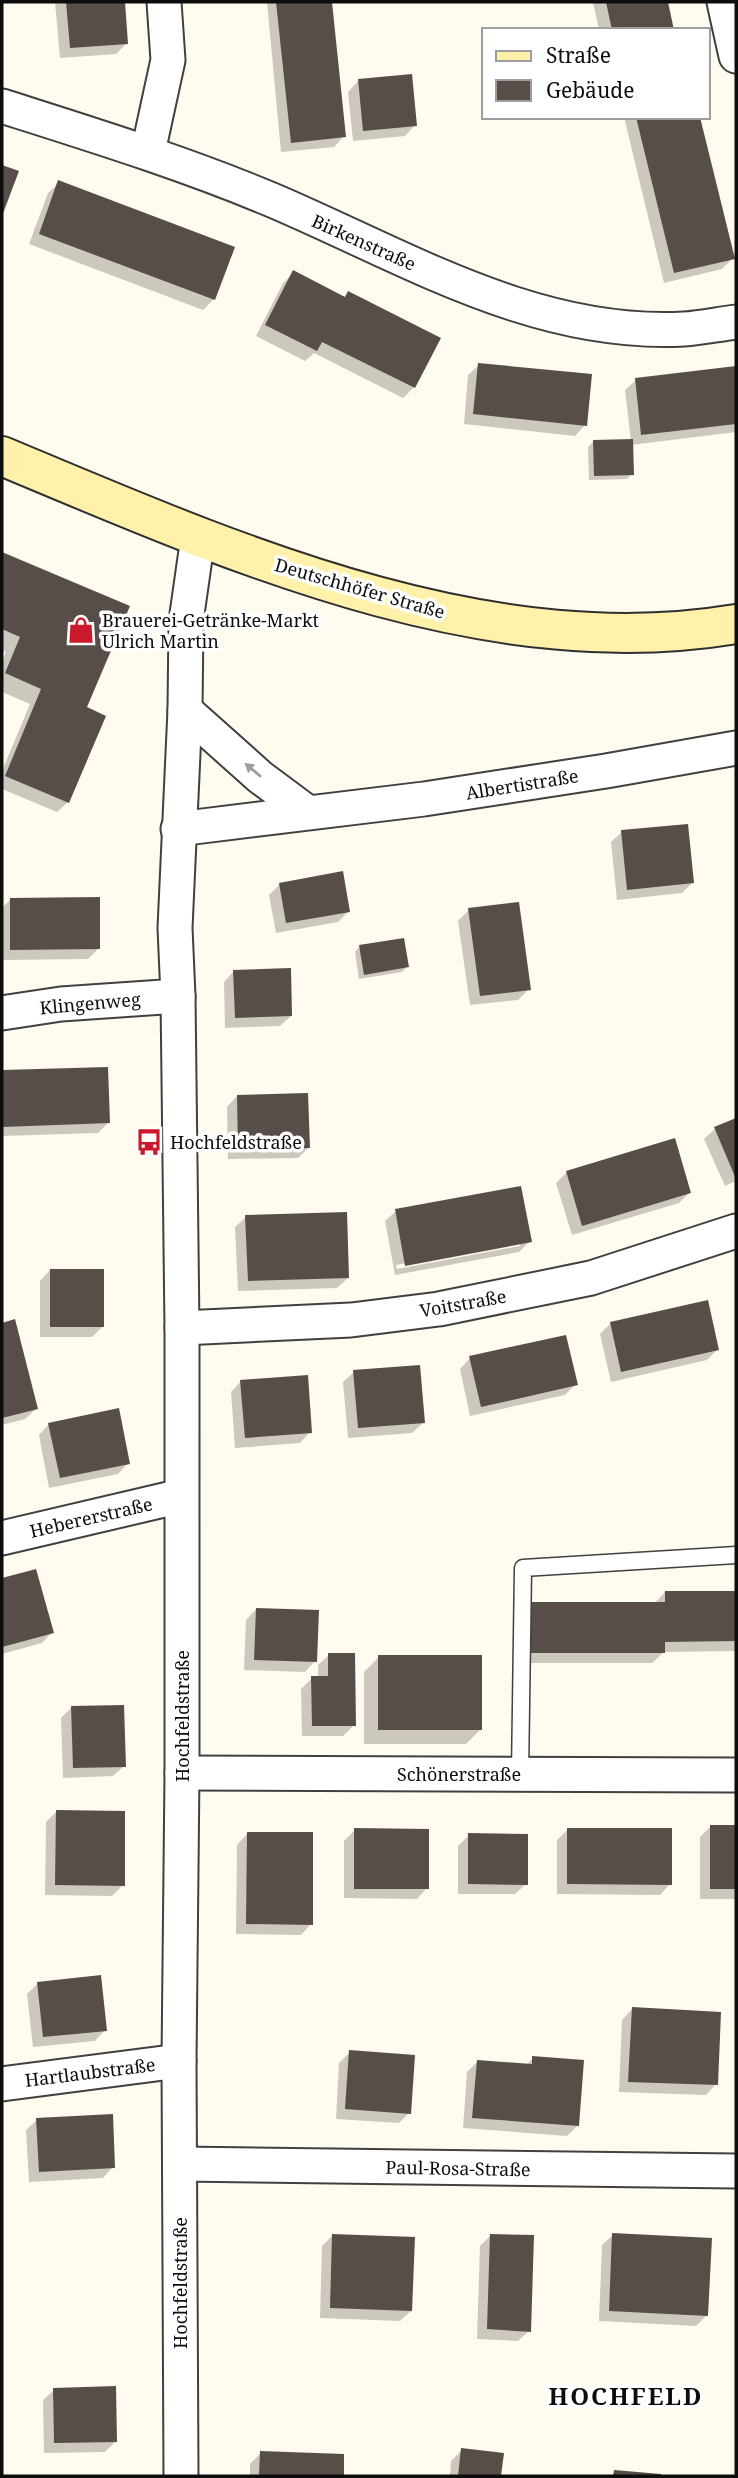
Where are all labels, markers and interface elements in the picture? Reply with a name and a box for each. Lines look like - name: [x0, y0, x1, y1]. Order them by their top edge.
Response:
- legend: [482, 28, 710, 119]
- text: Straße: [546, 41, 611, 69]
- text: Gebäude: [546, 76, 634, 104]
- street label: Birkenstraße: [308, 208, 420, 276]
- street label: Deutschhöfer Straße: [272, 552, 448, 624]
- place label: Brauerei-Getränke-Markt Ulrich Martin: [102, 608, 319, 653]
- shop icon: Brauerei-Getränke-Markt Ulrich Martin: [66, 615, 96, 645]
- one-way arrow: [244, 763, 262, 778]
- street label: Albertistraße: [464, 763, 580, 805]
- street label: Klingenweg: [38, 987, 142, 1019]
- bus stop icon: Hochfeldstraße: [134, 1127, 164, 1157]
- place label: Hochfeldstraße: [170, 1130, 302, 1154]
- street label: Voitstraße: [418, 1284, 508, 1322]
- street label: Hebererstraße: [27, 1491, 155, 1543]
- street label: Hochfeldstraße: [170, 1650, 194, 1782]
- street label: Schönerstraße: [397, 1762, 521, 1786]
- street label: Hartlaubstraße: [23, 2052, 157, 2092]
- street label: Paul-Rosa-Straße: [385, 2155, 531, 2181]
- street label: Hochfeldstraße: [168, 2217, 192, 2349]
- district label: HOCHFELD: [549, 2379, 703, 2412]

